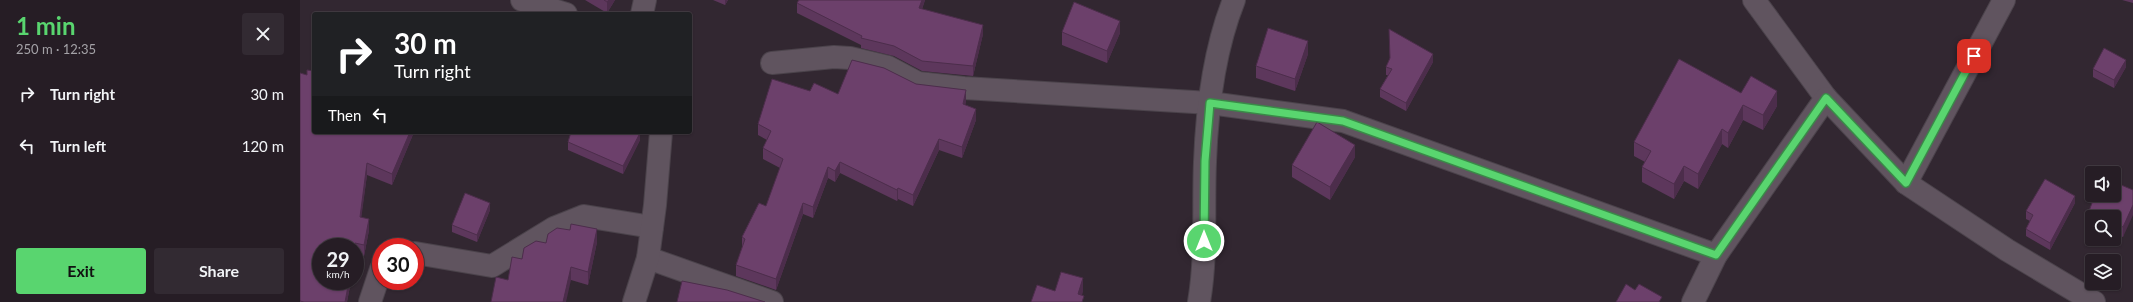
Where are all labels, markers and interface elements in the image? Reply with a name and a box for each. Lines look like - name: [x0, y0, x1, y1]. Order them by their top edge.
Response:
- text: 1 min: [16, 11, 76, 40]
- button: close: [242, 13, 284, 55]
- text: 30 m: [394, 26, 457, 60]
- icon: right: [328, 28, 380, 80]
- pin: [1957, 39, 1991, 73]
- text: 250 m · 12:35: [16, 41, 96, 57]
- icon: arrive: [1963, 45, 1985, 67]
- text: Turn right: [394, 60, 471, 82]
- icon: right: [16, 83, 38, 105]
- text: Turn right: [50, 85, 115, 103]
- text: 30 m: [250, 85, 284, 103]
- icon: left: [369, 104, 391, 126]
- text: Then: [328, 106, 361, 124]
- icon: left: [16, 135, 38, 157]
- text: Turn left: [50, 137, 106, 155]
- text: 120 m: [242, 137, 284, 155]
- map controls: [2085, 166, 2121, 290]
- button: sound: [2085, 166, 2121, 202]
- button: search: [2085, 210, 2121, 246]
- position arrow: [1183, 220, 1225, 262]
- speed limit sign: 30: [372, 238, 424, 290]
- text: 29: [326, 247, 350, 271]
- button: Exit: [16, 248, 146, 294]
- button: Share: [154, 248, 284, 294]
- button: layers: [2085, 254, 2121, 290]
- text: km/h: [326, 268, 350, 280]

